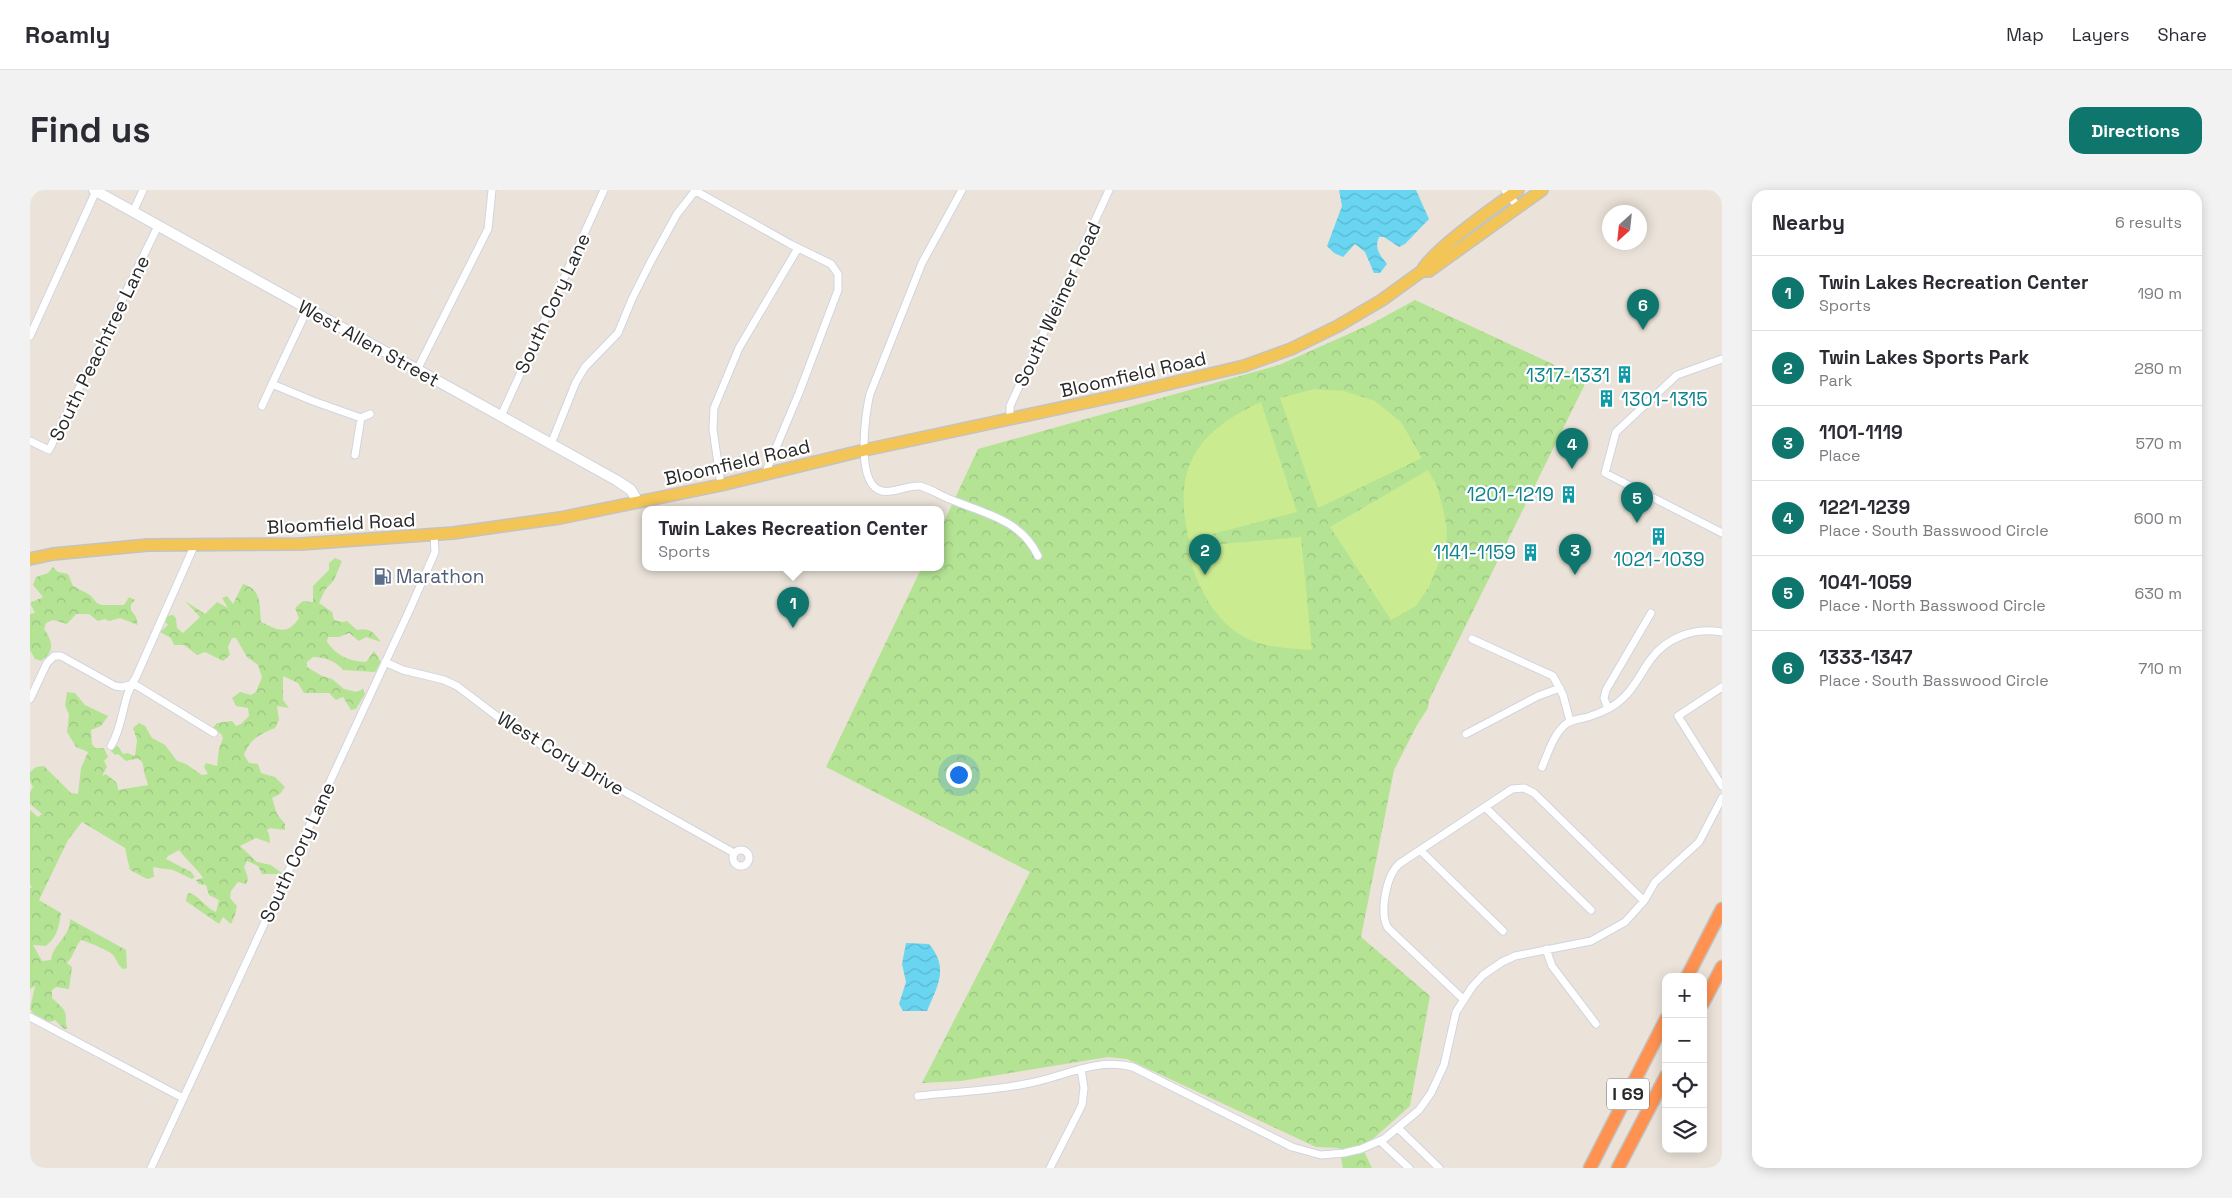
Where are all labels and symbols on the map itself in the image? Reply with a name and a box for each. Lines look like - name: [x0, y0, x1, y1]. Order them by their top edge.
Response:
- north arrow: [1602, 205, 1647, 250]
- street label: South Weimer Road: [1008, 218, 1107, 390]
- street label: South Cory Lane: [509, 229, 596, 377]
- street label: South Peachtree Lane: [44, 251, 155, 445]
- pin: 6: [1627, 289, 1659, 330]
- street label: West Allen Street: [294, 294, 444, 393]
- street label: Bloomfield Road: [1058, 346, 1209, 403]
- place label: 1317-1331: [1526, 363, 1610, 388]
- building icon: 1317-1331: [1614, 365, 1634, 385]
- place label: 1301-1315: [1621, 387, 1708, 412]
- building icon: 1301-1315: [1597, 389, 1617, 409]
- pin: 4: [1556, 428, 1588, 469]
- street label: Bloomfield Road: [662, 434, 813, 491]
- place label: 1201-1219: [1467, 482, 1554, 507]
- pin: 5: [1621, 482, 1653, 523]
- building icon: 1201-1219: [1558, 484, 1578, 504]
- street label: Bloomfield Road: [266, 507, 416, 540]
- building icon: 1021-1039: [1649, 526, 1669, 546]
- pin: 2: [1189, 534, 1221, 575]
- pin: 3: [1559, 534, 1591, 575]
- place label: 1141-1159: [1433, 540, 1516, 565]
- building icon: 1141-1159: [1520, 542, 1540, 562]
- place label: 1021-1039: [1613, 547, 1705, 572]
- place label: Marathon: [396, 564, 484, 589]
- fuel station icon: Marathon: [372, 566, 392, 586]
- pin: 1: [777, 587, 809, 628]
- street label: West Cory Drive: [493, 706, 629, 801]
- your location: [946, 762, 972, 788]
- street label: South Cory Lane: [254, 778, 341, 926]
- road number: I 69: [1607, 1079, 1649, 1110]

